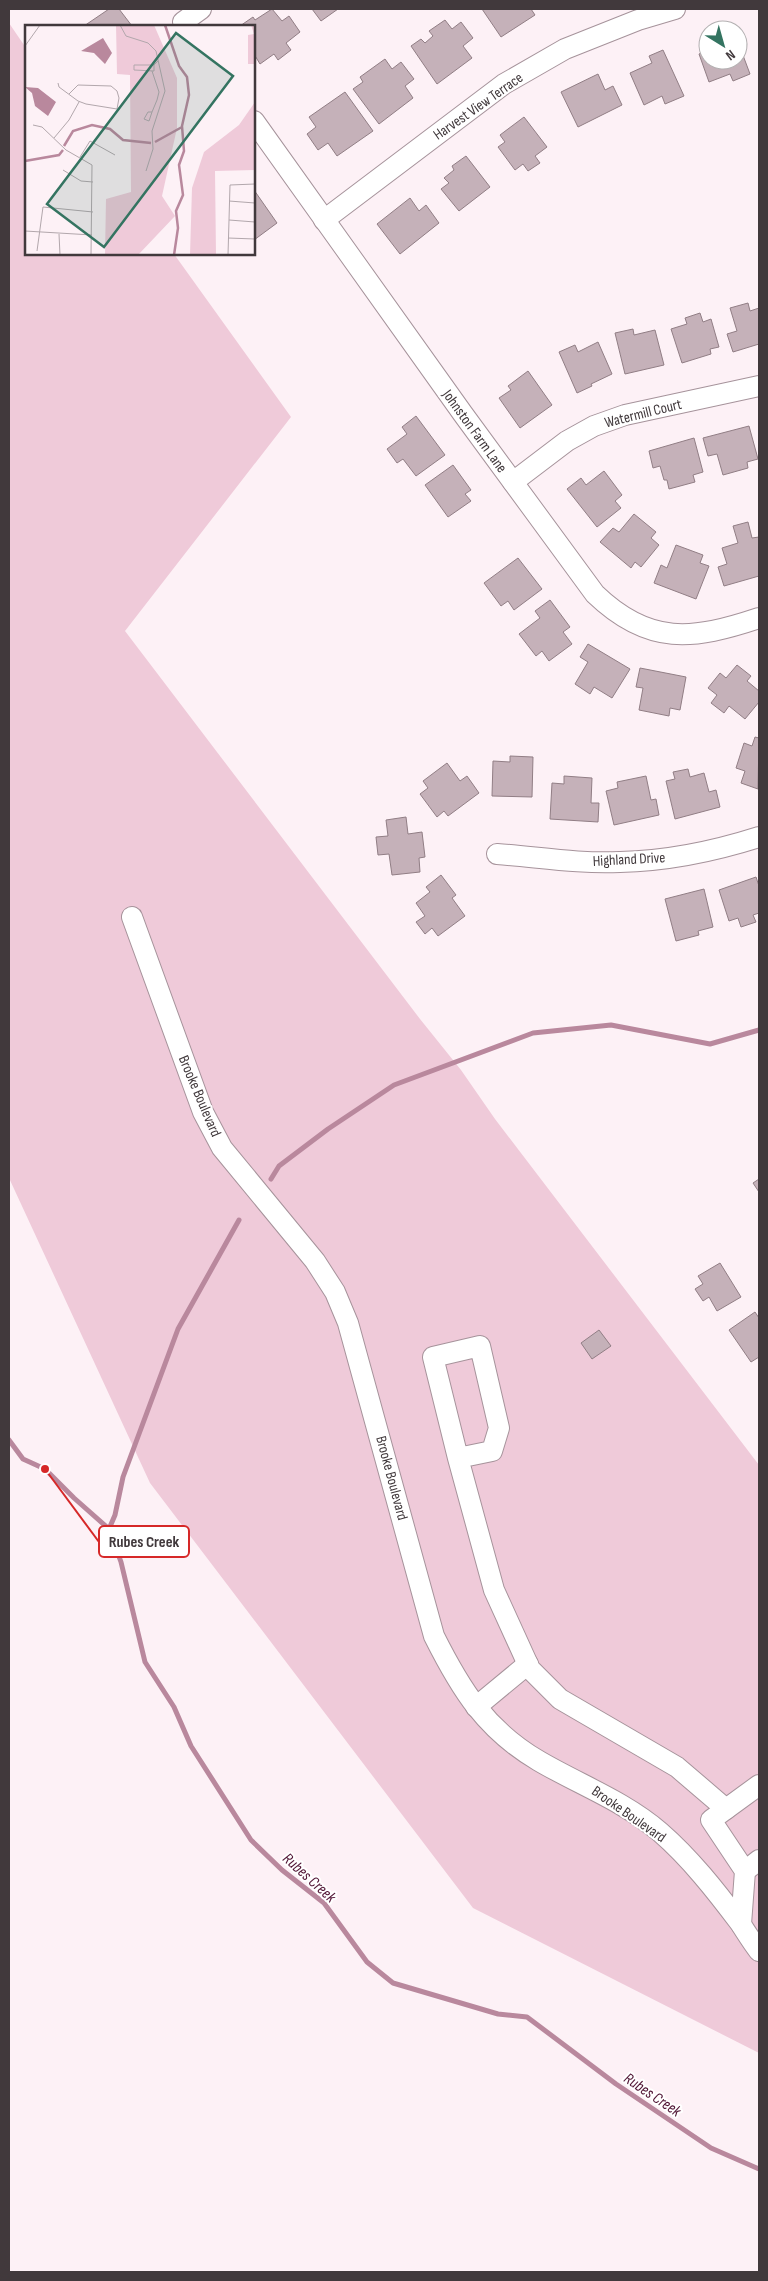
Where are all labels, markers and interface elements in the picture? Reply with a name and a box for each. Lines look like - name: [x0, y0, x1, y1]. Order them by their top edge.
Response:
- north arrow: [698, 20, 748, 70]
- inset map: [25, 25, 255, 255]
- text: N: [722, 46, 739, 64]
- street label: Harvest View Terrace: [430, 68, 527, 144]
- street label: Johnston Farm Lane: [437, 385, 511, 477]
- street label: Watermill Court: [602, 395, 684, 432]
- street label: Highland Drive: [592, 848, 666, 871]
- street label: Brooke Boulevard: [174, 1053, 225, 1140]
- street label: Brooke Boulevard: [371, 1434, 412, 1522]
- callout: Rubes Creek: [99, 1526, 189, 1557]
- text: Rubes Creek: [109, 1533, 180, 1552]
- street label: Brooke Boulevard: [588, 1782, 670, 1847]
- water label: Rubes Creek: [279, 1849, 340, 1908]
- water label: Rubes Creek: [620, 2069, 685, 2122]

